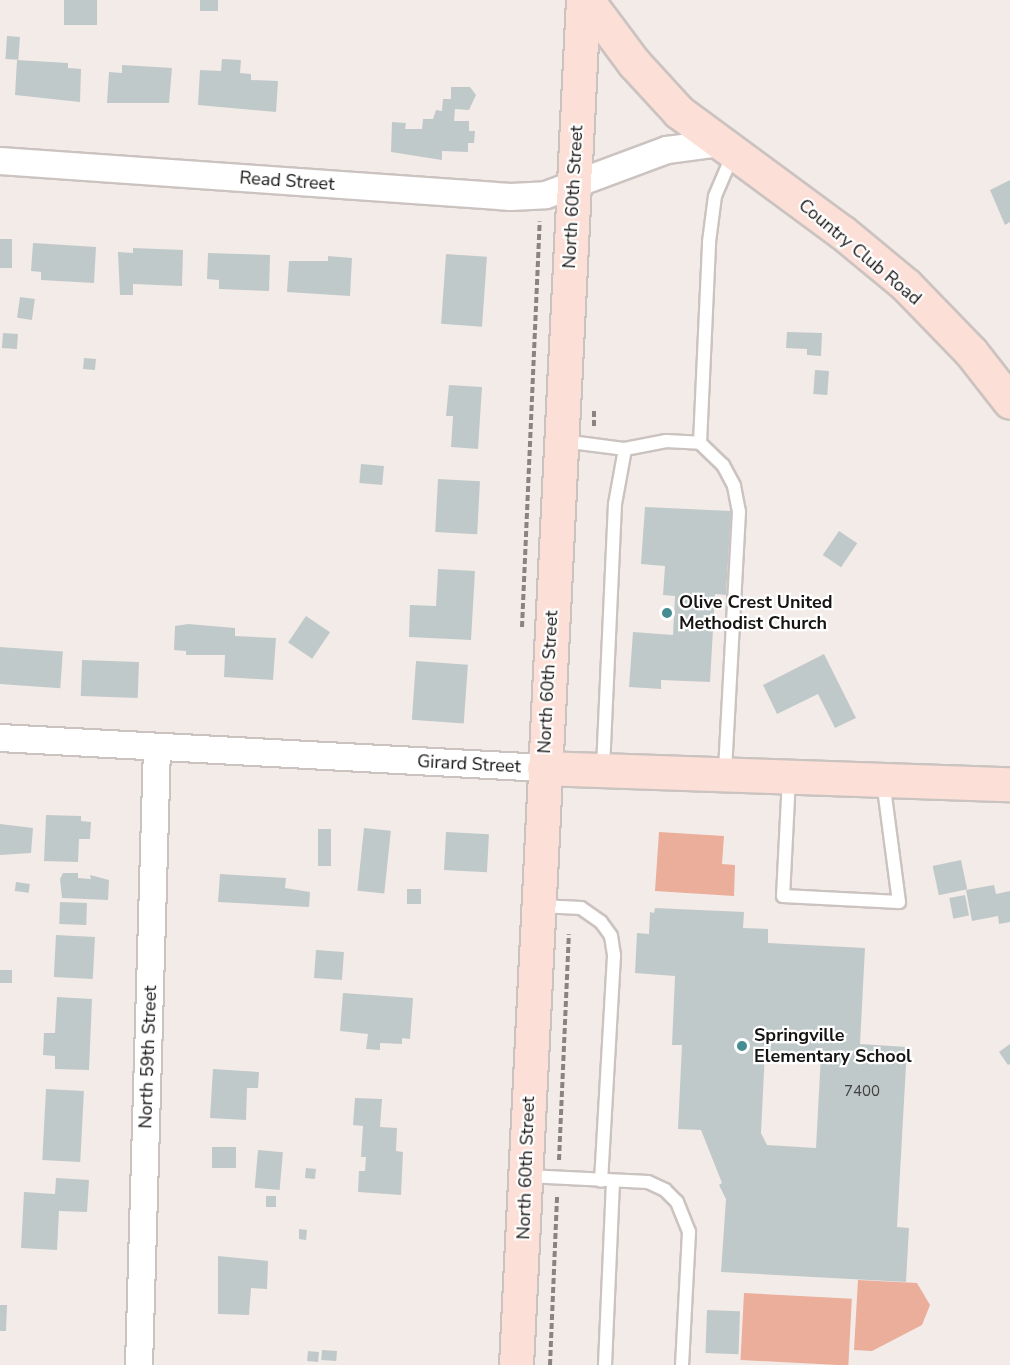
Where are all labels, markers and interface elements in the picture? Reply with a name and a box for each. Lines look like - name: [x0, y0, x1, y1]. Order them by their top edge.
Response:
- street label: North 60th Street: [558, 125, 588, 269]
- street label: Read Street: [239, 167, 335, 195]
- street label: Country Club Road: [794, 194, 926, 310]
- place label: Olive Crest United Methodist Church: [679, 592, 833, 634]
- marker: Olive Crest United Methodist Church: [660, 606, 674, 620]
- street label: North 60th Street: [533, 610, 563, 754]
- street label: Girard Street: [417, 751, 521, 777]
- street label: North 59th Street: [135, 985, 161, 1129]
- place label: Springville Elementary School: [754, 1025, 912, 1068]
- marker: Springville Elementary School: [735, 1039, 749, 1053]
- house number: 7400: [844, 1083, 880, 1101]
- street label: North 60th Street: [513, 1096, 539, 1240]

